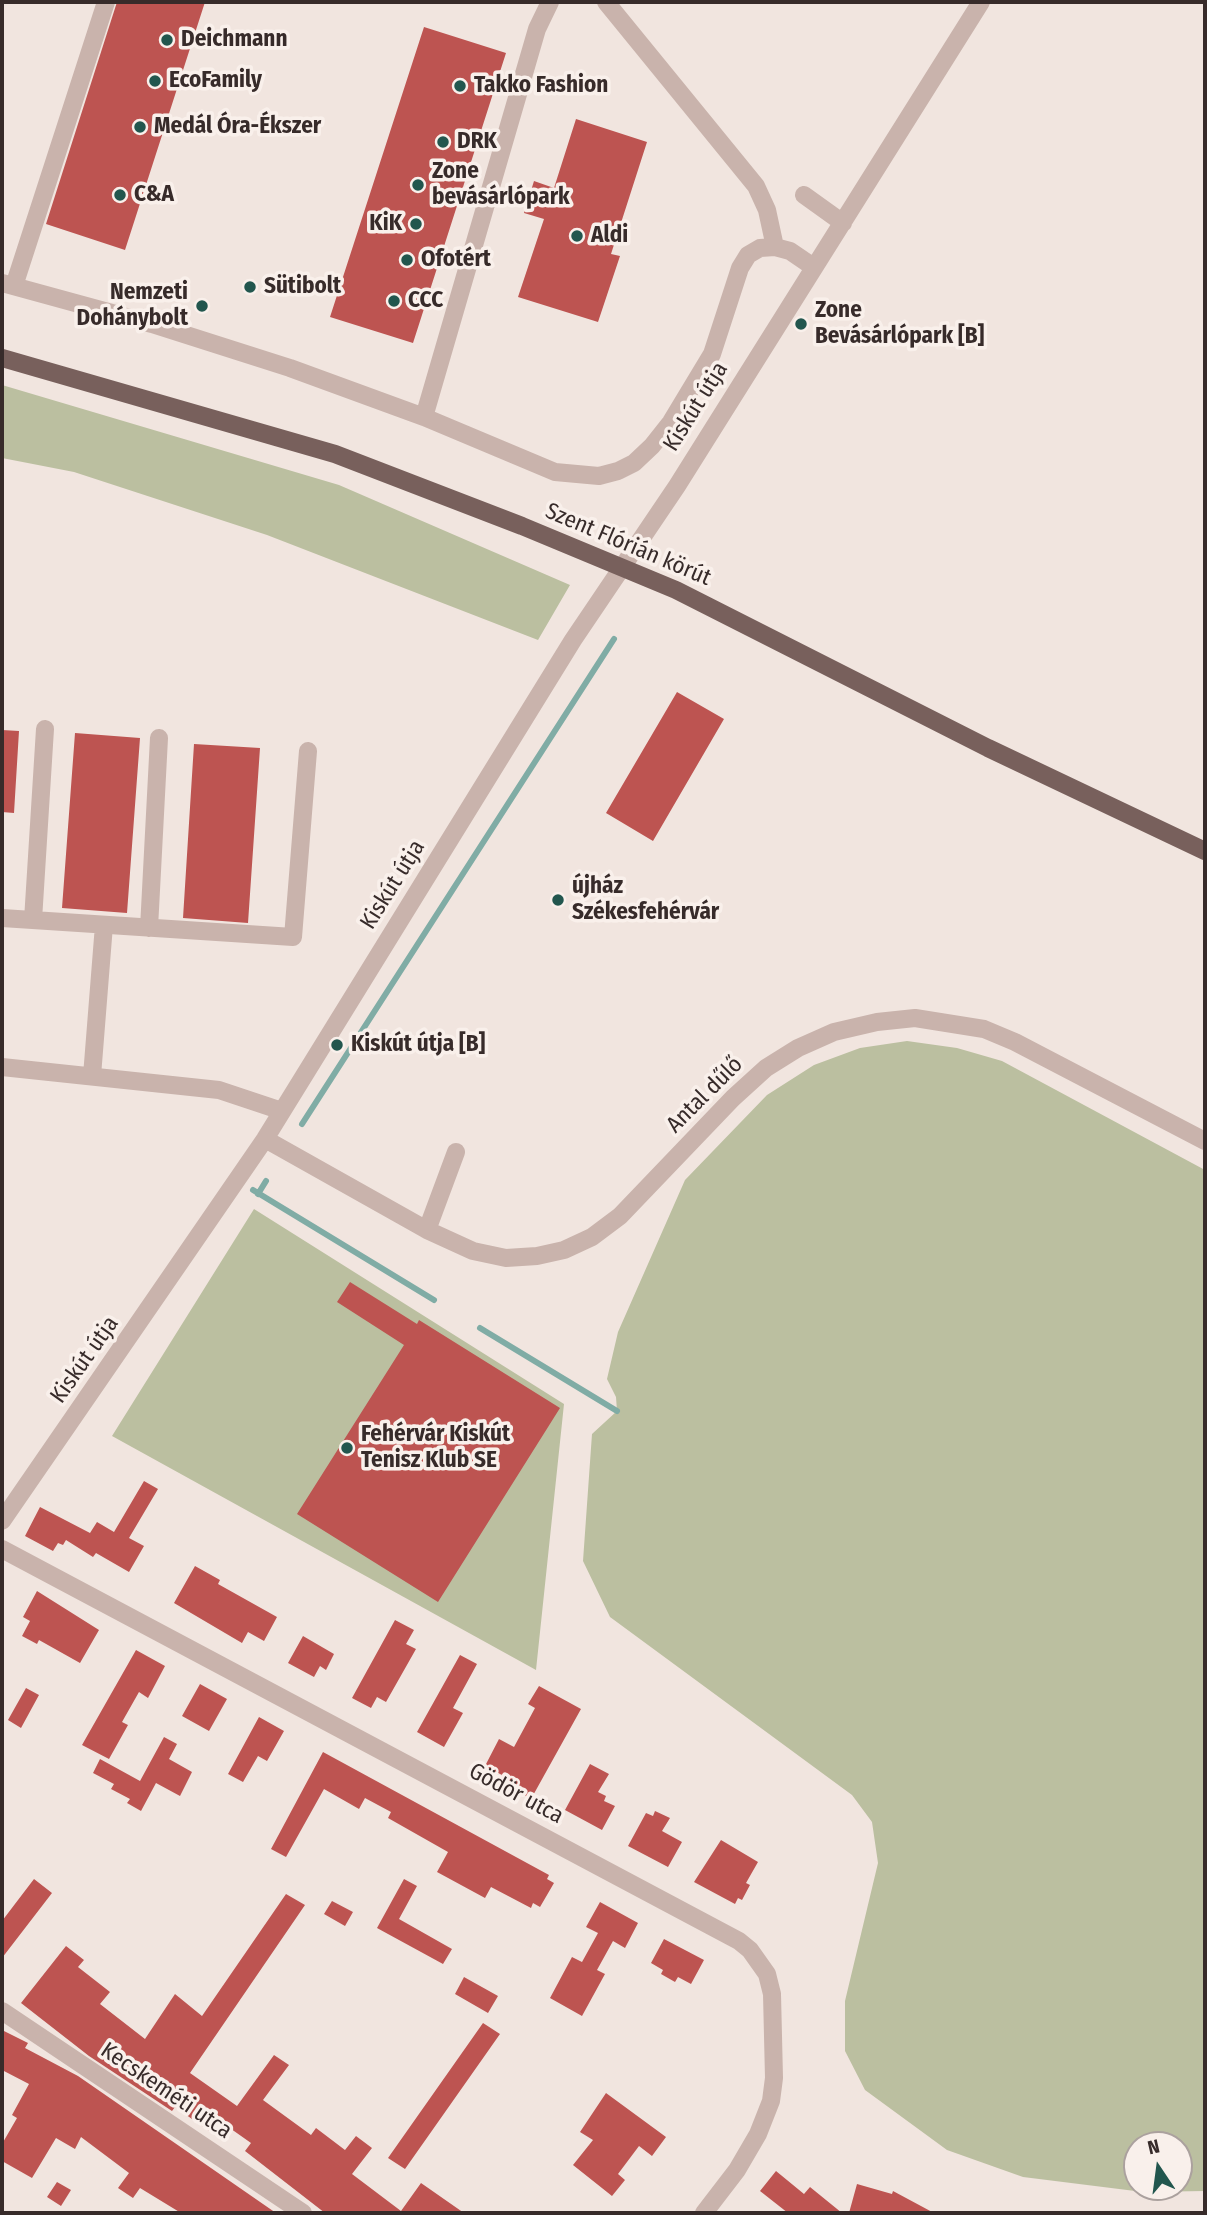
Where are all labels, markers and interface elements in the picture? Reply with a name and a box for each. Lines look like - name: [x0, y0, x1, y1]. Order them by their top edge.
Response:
- place label: Deichmann: [181, 26, 287, 54]
- marker: Deichmann: [159, 32, 175, 48]
- place label: EcoFamily: [169, 67, 262, 95]
- place label: Takko Fashion: [474, 72, 608, 100]
- marker: EcoFamily: [147, 73, 163, 89]
- marker: Takko Fashion: [452, 78, 468, 94]
- place label: Medál Óra-Ékszer: [154, 113, 321, 141]
- marker: Medál Óra-Ékszer: [132, 119, 148, 135]
- place label: DRK: [457, 128, 497, 156]
- marker: DRK: [435, 134, 451, 150]
- place label: Zone bevásárlópark: [432, 158, 570, 212]
- marker: Zone bevásárlópark: [410, 177, 426, 193]
- place label: C&A: [134, 181, 174, 209]
- marker: C&A: [112, 187, 128, 203]
- place label: KiK: [369, 210, 402, 238]
- marker: KiK: [408, 216, 424, 232]
- place label: Aldi: [591, 222, 628, 250]
- marker: Aldi: [569, 228, 585, 244]
- place label: Ofotért: [421, 246, 491, 274]
- marker: Ofotért: [399, 252, 415, 268]
- place label: Sütibolt: [264, 273, 341, 301]
- place label: Nemzeti Dohánybolt: [77, 279, 188, 333]
- marker: Sütibolt: [242, 279, 258, 295]
- place label: CCC: [408, 287, 443, 315]
- marker: CCC: [386, 293, 402, 309]
- place label: Zone Bevásárlópark [B]: [815, 297, 984, 351]
- marker: Nemzeti Dohánybolt: [194, 298, 210, 314]
- marker: Zone Bevásárlópark [B]: [793, 316, 809, 332]
- street label: Kiskút útja: [658, 357, 734, 457]
- street label: Szent Flórián körút: [541, 498, 715, 592]
- street label: Kiskút útja: [355, 835, 431, 935]
- place label: újház Székesfehérvár: [572, 873, 719, 927]
- marker: újház Székesfehérvár: [550, 892, 566, 908]
- place label: Kiskút útja [B]: [351, 1031, 485, 1059]
- marker: Kiskút útja [B]: [329, 1037, 345, 1053]
- street label: Antal dűlő: [661, 1051, 749, 1139]
- street label: Kiskút útja: [45, 1311, 125, 1409]
- place label: Fehérvár Kiskút Tenisz Klub SE: [361, 1421, 510, 1475]
- marker: Fehérvár Kiskút Tenisz Klub SE: [339, 1440, 355, 1456]
- street label: Gödör utca: [464, 1758, 568, 1830]
- street label: Kecskeméti utca: [95, 2037, 237, 2145]
- north arrow: [1123, 2131, 1193, 2201]
- text: N: [1145, 2135, 1162, 2159]

